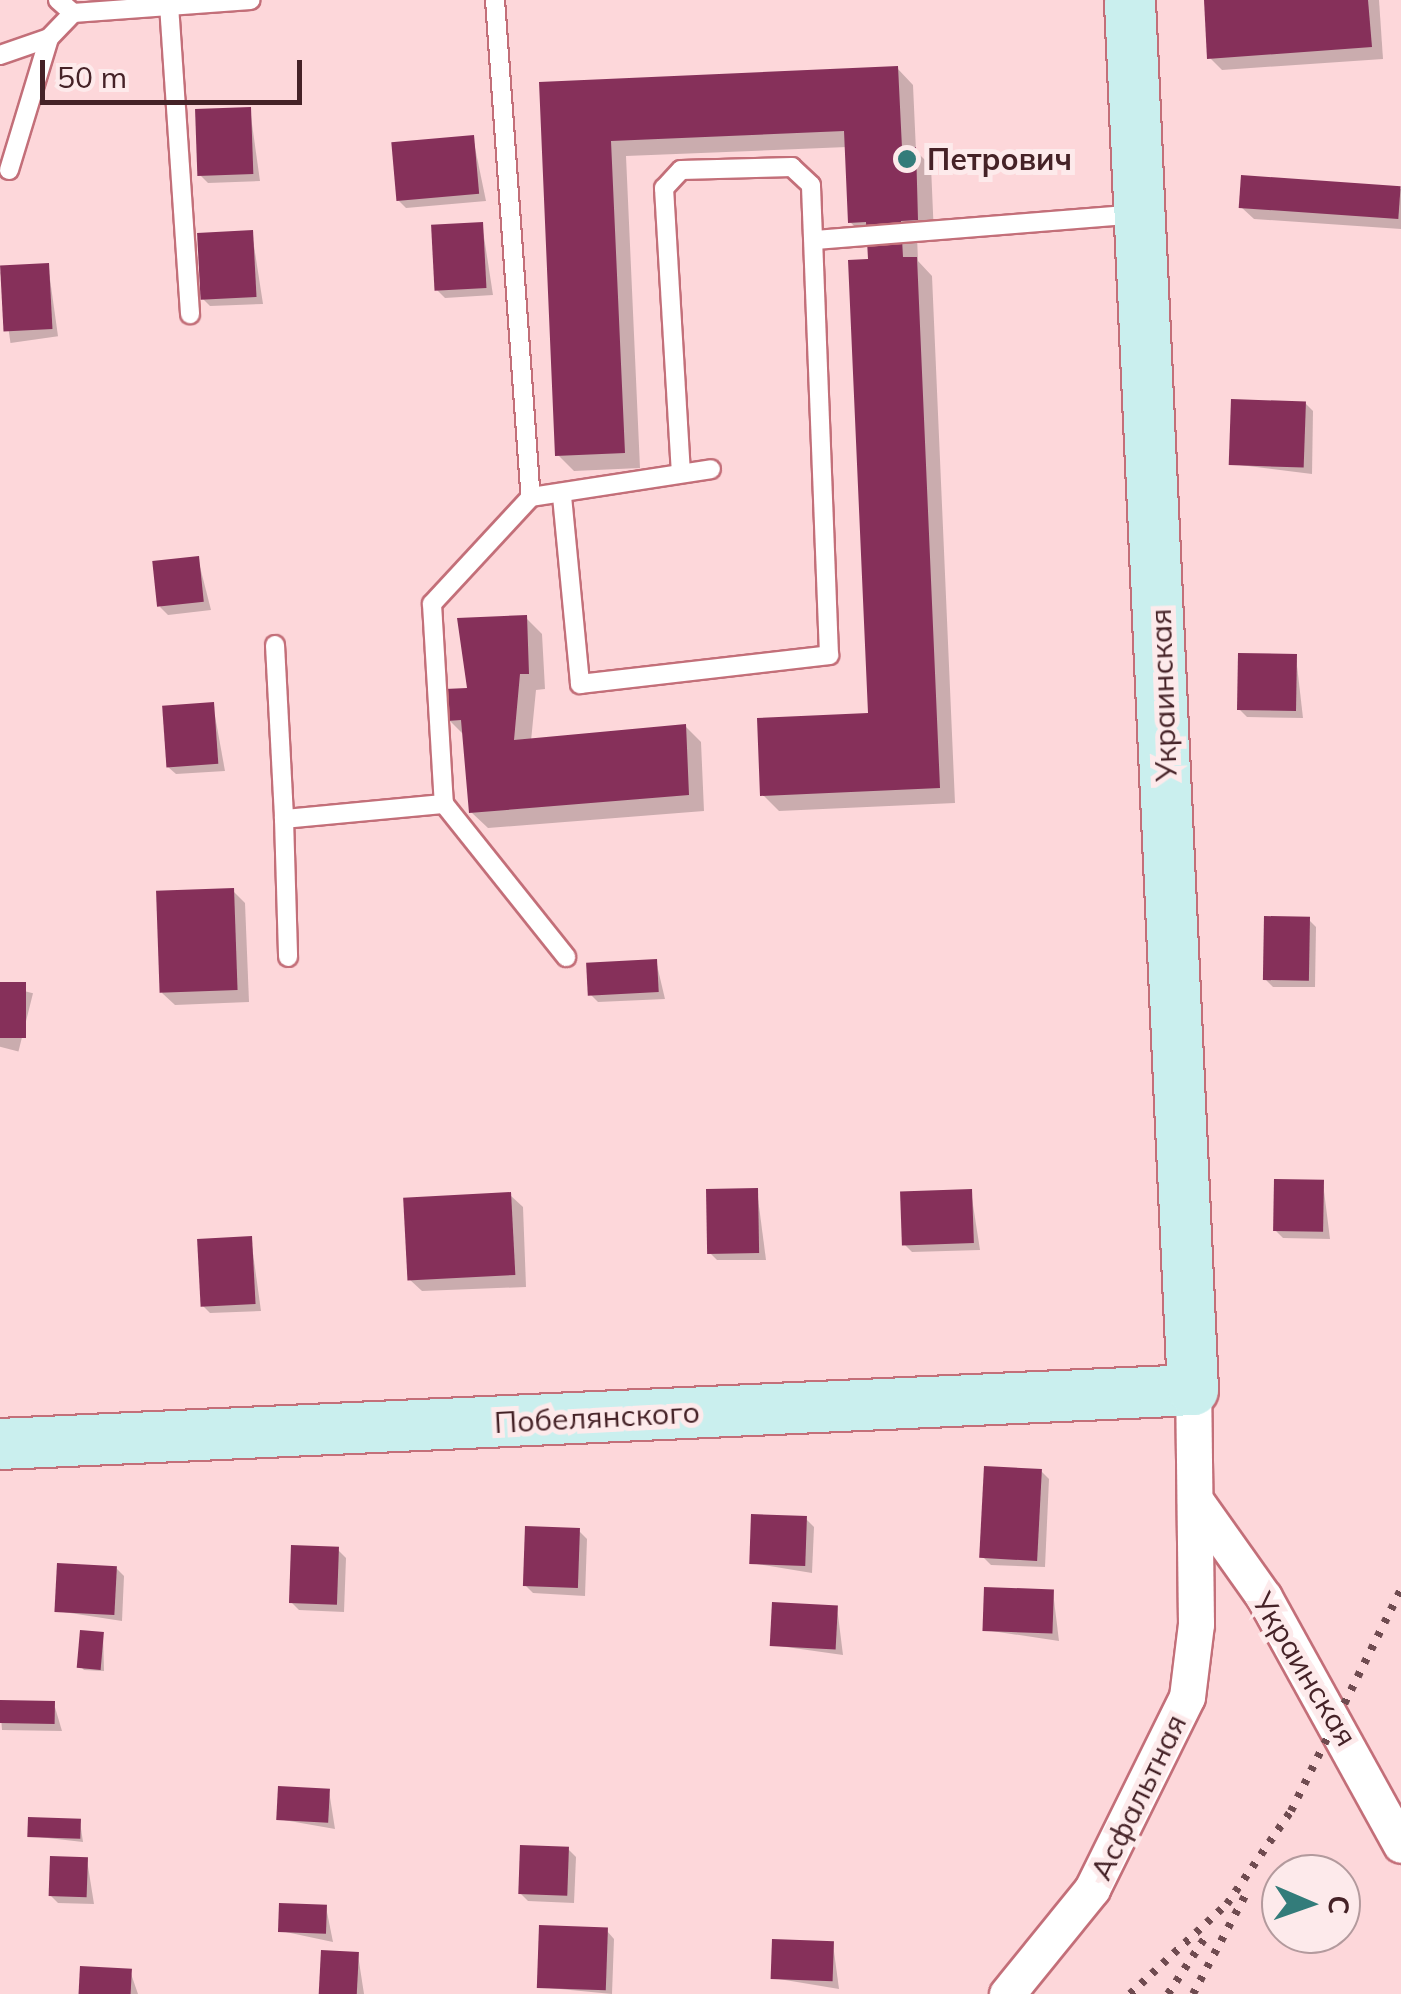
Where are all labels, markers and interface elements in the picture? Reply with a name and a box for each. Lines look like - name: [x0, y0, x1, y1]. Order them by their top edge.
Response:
- scale bar: [45, 40, 308, 102]
- text: 50 m: [57, 58, 127, 96]
- place label: Петрович: [927, 141, 1072, 177]
- marker: Петрович: [896, 148, 918, 170]
- street label: Украинская: [1142, 608, 1184, 782]
- street label: Побелянского: [493, 1394, 701, 1440]
- street label: Украинская: [1245, 1586, 1365, 1752]
- street label: Асфальтная: [1082, 1708, 1194, 1886]
- north arrow: [1261, 1854, 1361, 1954]
- text: С: [1322, 1895, 1357, 1915]

